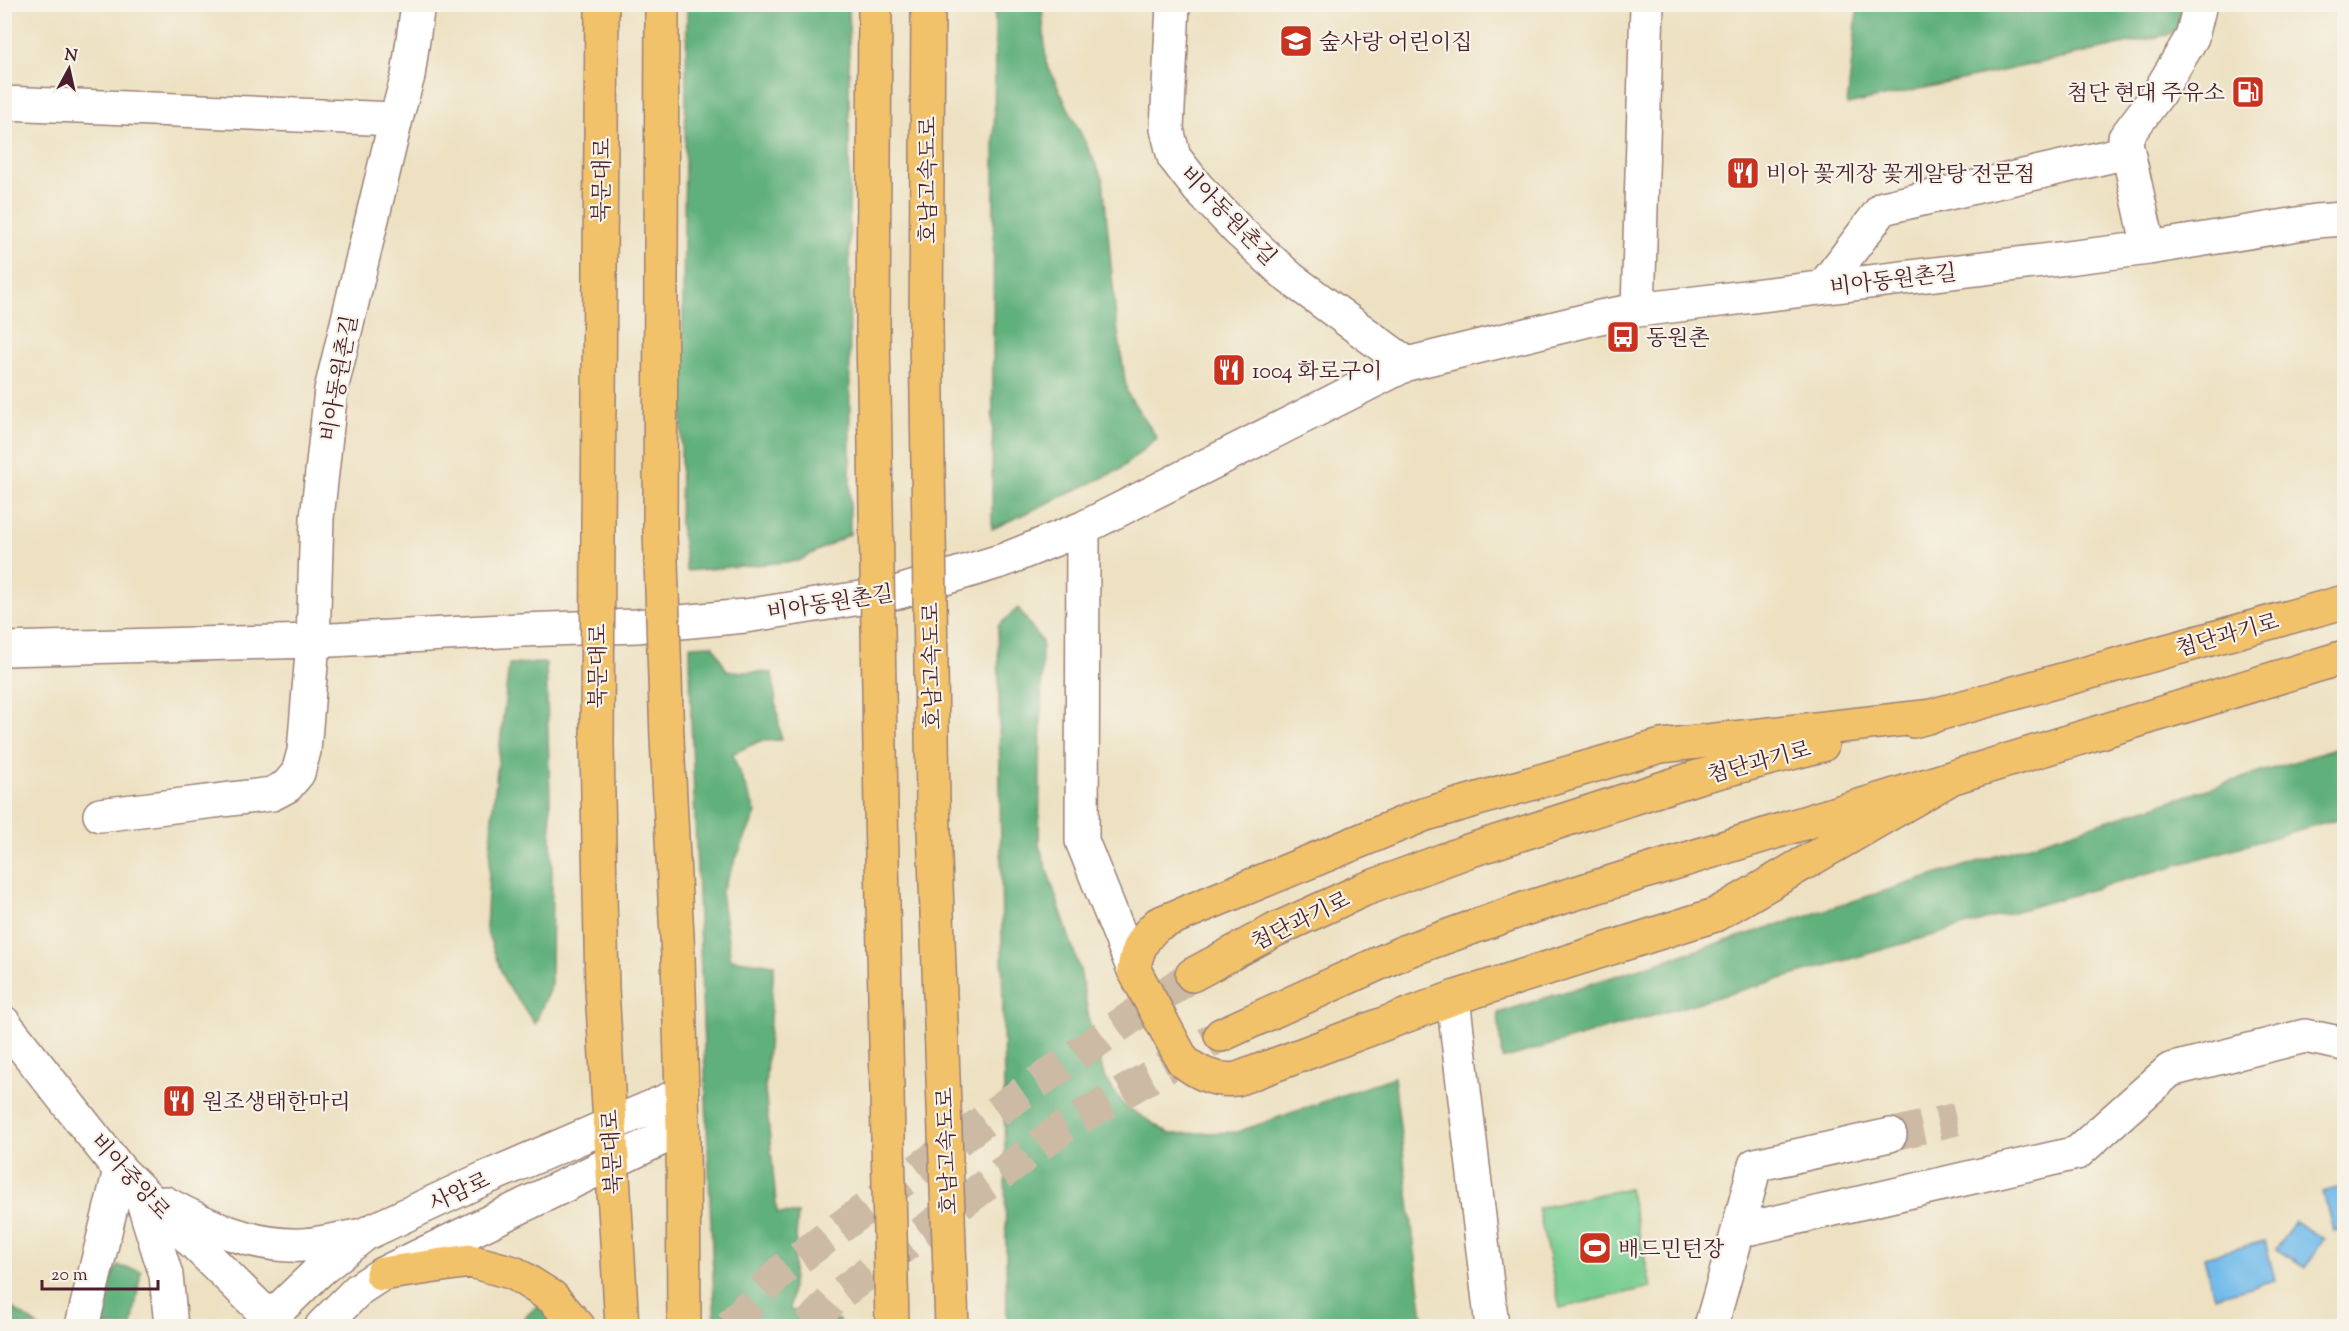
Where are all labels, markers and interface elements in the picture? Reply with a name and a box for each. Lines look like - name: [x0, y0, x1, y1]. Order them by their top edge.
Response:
- school or university icon: 숲사랑 어린이집: [1278, 23, 1314, 59]
- place label: 숲사랑 어린이집: [1319, 28, 1472, 60]
- north arrow: [39, 39, 99, 99]
- text: N: [63, 44, 79, 69]
- fuel station icon: 첨단 현대 주유소: [2230, 74, 2266, 110]
- place label: 첨단 현대 주유소: [2067, 79, 2225, 111]
- street label: 호남고속도로: [914, 116, 946, 244]
- street label: 북문대로: [587, 137, 621, 223]
- restaurant icon: 비아 꽃게장 꽃게알탕 전문점: [1725, 155, 1761, 191]
- street label: 비아동원촌길: [1171, 160, 1283, 274]
- place label: 비아 꽃게장 꽃게알탕 전문점: [1766, 160, 2035, 192]
- street label: 비아동원촌길: [1828, 258, 1959, 306]
- street label: 비아동원촌길: [314, 313, 368, 444]
- bus stop icon: 동원촌: [1605, 319, 1641, 355]
- place label: 동원촌: [1646, 324, 1710, 356]
- restaurant icon: 1004 화로구이: [1211, 352, 1247, 388]
- place label: 1004 화로구이: [1252, 357, 1382, 389]
- street label: 비아동원촌길: [765, 579, 896, 631]
- street label: 호남고속도로: [917, 602, 951, 730]
- street label: 첨단과기로: [2172, 607, 2283, 667]
- street label: 북문대로: [584, 623, 616, 709]
- street label: 첨단과기로: [1704, 735, 1815, 793]
- street label: 첨단과기로: [1247, 885, 1356, 960]
- restaurant icon: 원조생태한마리: [161, 1083, 197, 1119]
- street label: 호남고속도로: [931, 1087, 967, 1215]
- place label: 원조생태한마리: [202, 1088, 351, 1120]
- street label: 북문대로: [596, 1109, 632, 1195]
- street label: 비아중앙로: [81, 1128, 176, 1228]
- street label: 사암로: [425, 1166, 496, 1222]
- sports icon: 배드민턴장: [1577, 1230, 1613, 1266]
- place label: 배드민턴장: [1618, 1235, 1725, 1267]
- scale bar: [42, 1253, 158, 1291]
- text: 20 m: [51, 1263, 88, 1289]

